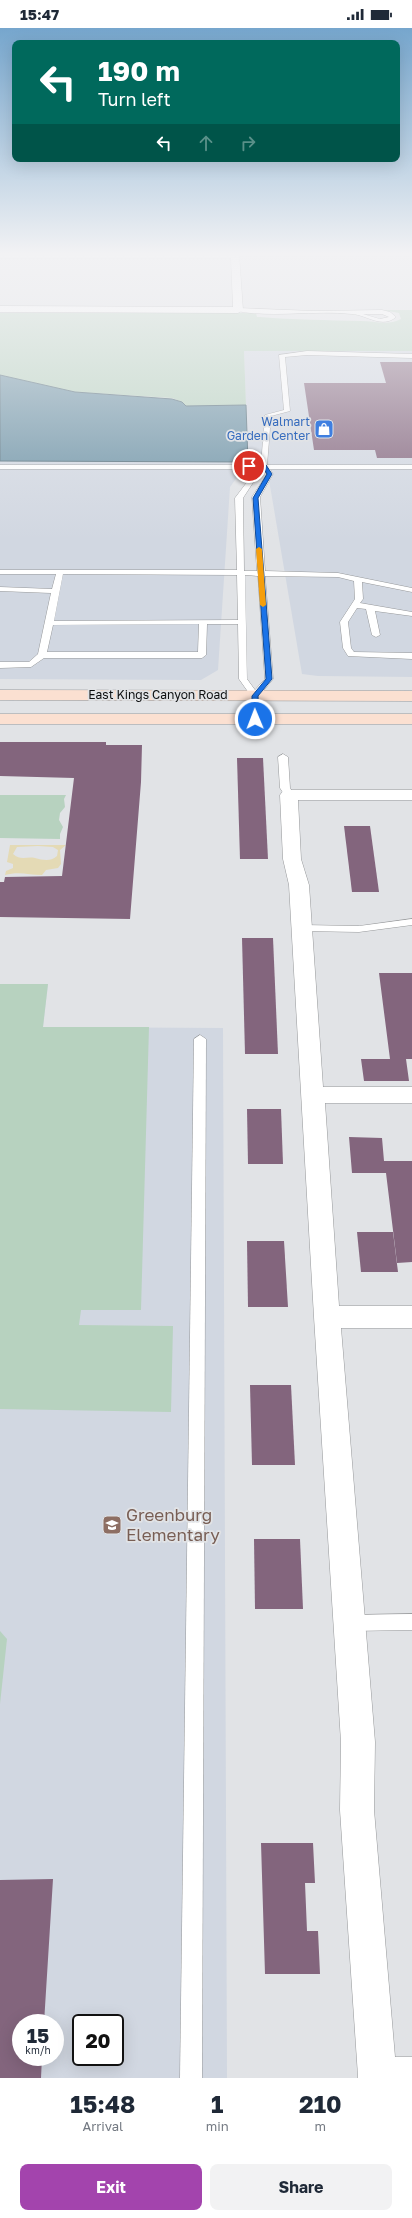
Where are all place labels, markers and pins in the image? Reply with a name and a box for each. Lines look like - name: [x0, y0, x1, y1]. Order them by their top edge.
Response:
- place label: Walmart Garden Center: [227, 414, 310, 443]
- shop icon: Walmart Garden Center: [313, 418, 335, 440]
- pin: [232, 449, 266, 483]
- place label: Greenburg Elementary: [126, 1504, 220, 1545]
- school or university icon: Greenburg Elementary: [101, 1514, 123, 1536]

